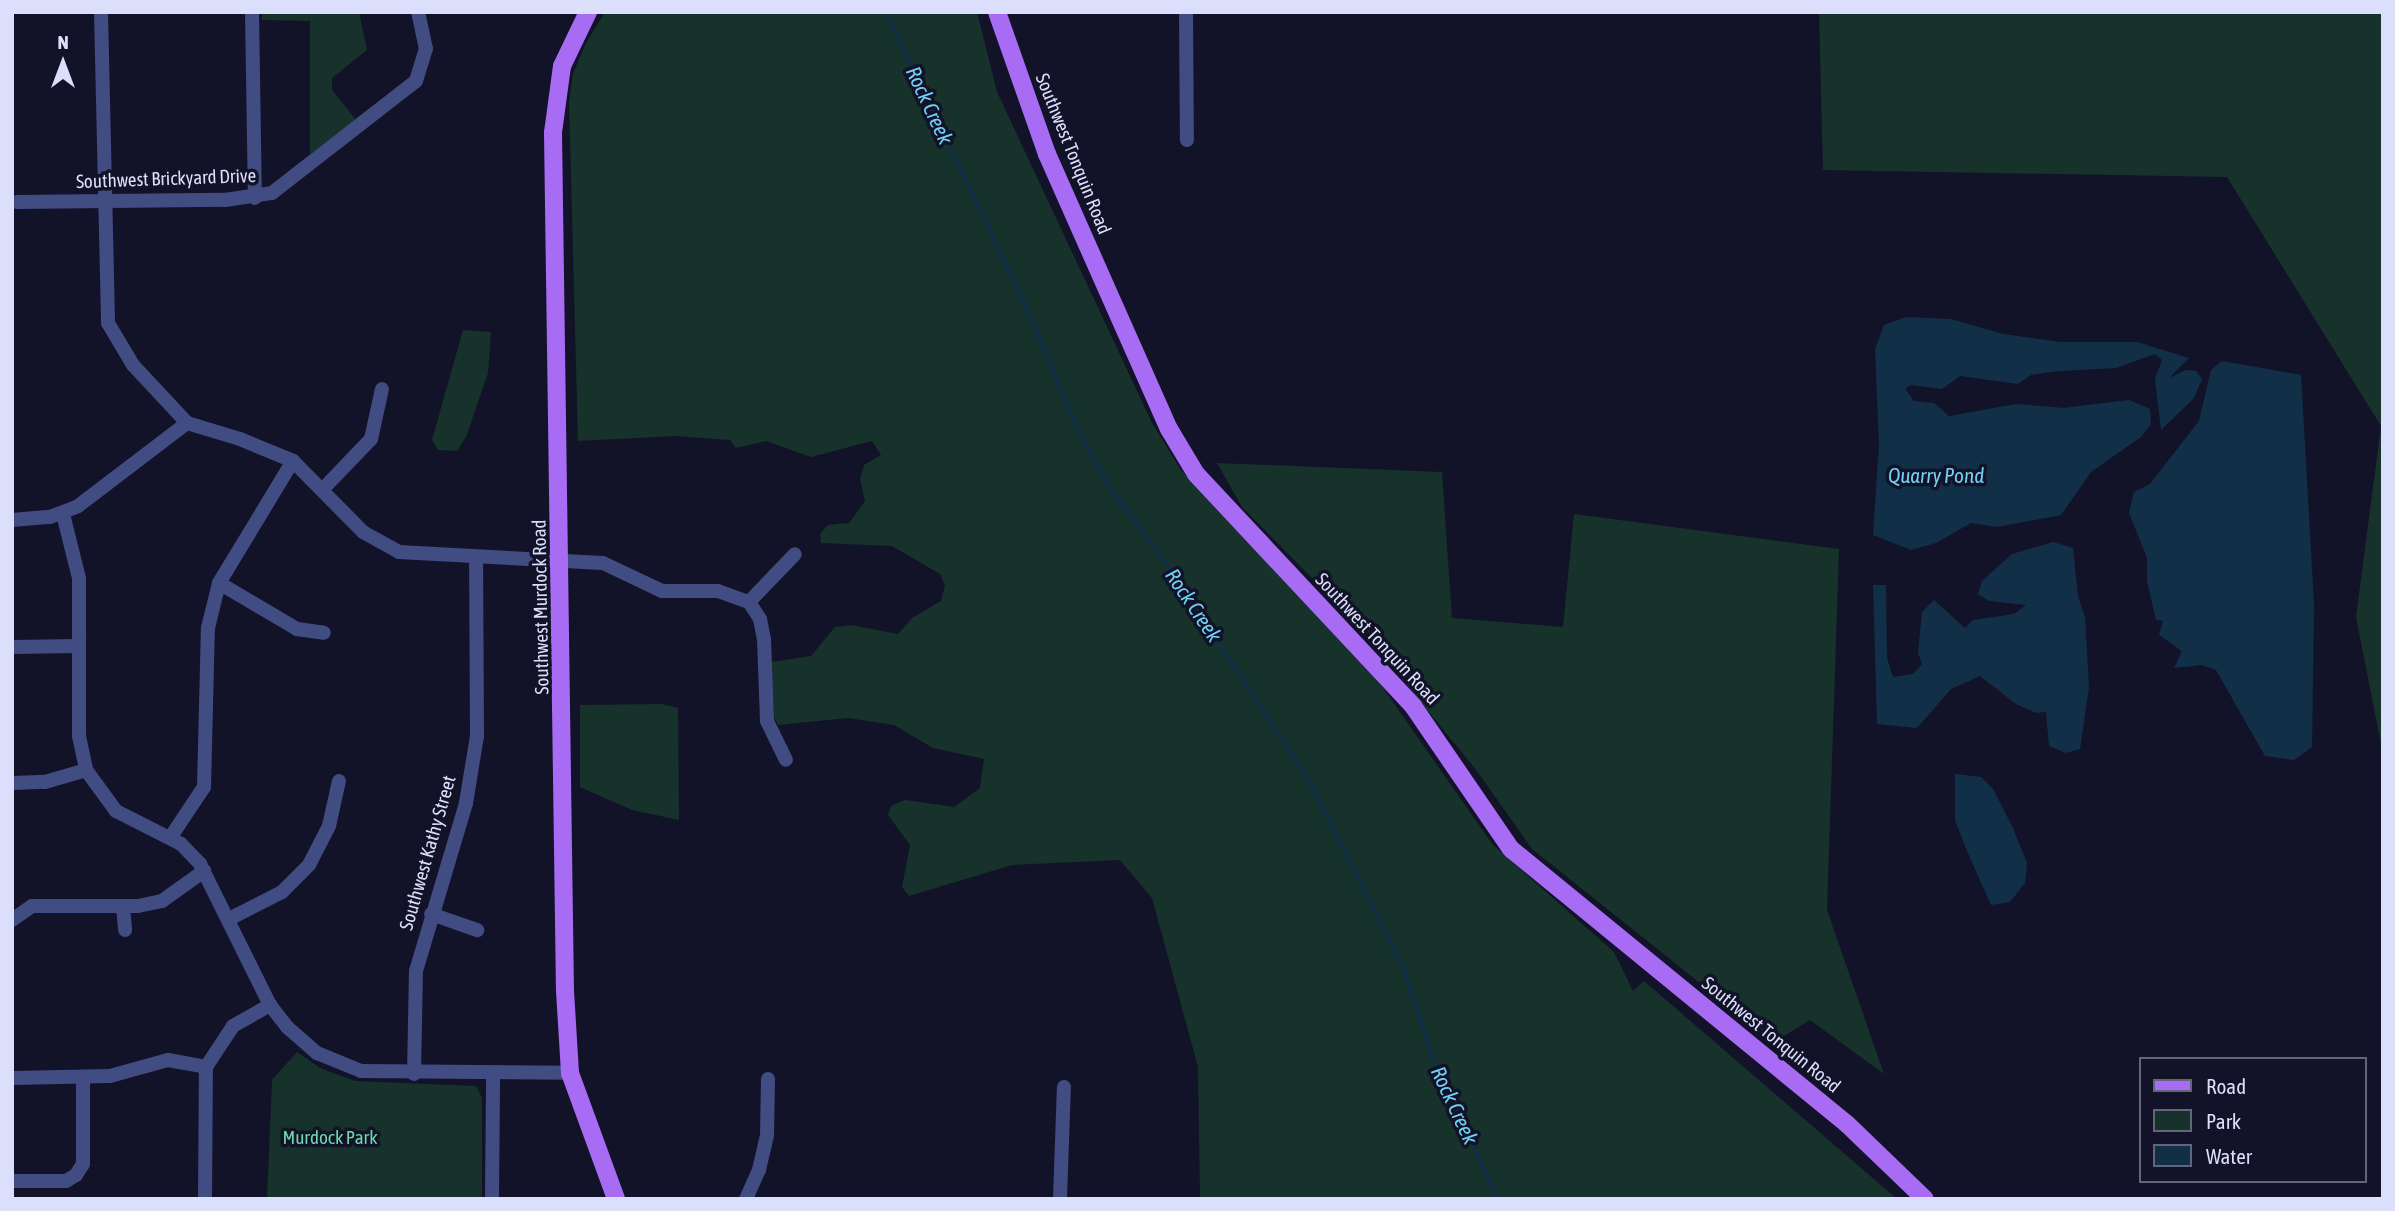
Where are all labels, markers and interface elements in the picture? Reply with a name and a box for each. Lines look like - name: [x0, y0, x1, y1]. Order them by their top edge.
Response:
- north arrow: [28, 28, 98, 98]
- text: N: [57, 31, 69, 53]
- water label: Rock Creek: [901, 62, 959, 148]
- street label: Southwest Tonquin Road: [1030, 70, 1116, 238]
- street label: Southwest Brickyard Drive: [76, 164, 256, 194]
- water label: Quarry Pond: [1888, 462, 1984, 488]
- street label: Southwest Murdock Road: [528, 519, 554, 695]
- water label: Rock Creek: [1160, 563, 1228, 647]
- street label: Southwest Tonquin Road: [1310, 569, 1444, 709]
- street label: Southwest Kathy Street: [395, 773, 461, 933]
- street label: Southwest Tonquin Road: [1697, 972, 1845, 1098]
- legend: [2140, 1057, 2367, 1183]
- water label: Rock Creek: [1426, 1062, 1484, 1148]
- text: Road: [2206, 1074, 2246, 1098]
- text: Park: [2206, 1109, 2241, 1133]
- park label: Murdock Park: [282, 1127, 378, 1149]
- text: Water: [2206, 1144, 2252, 1168]

